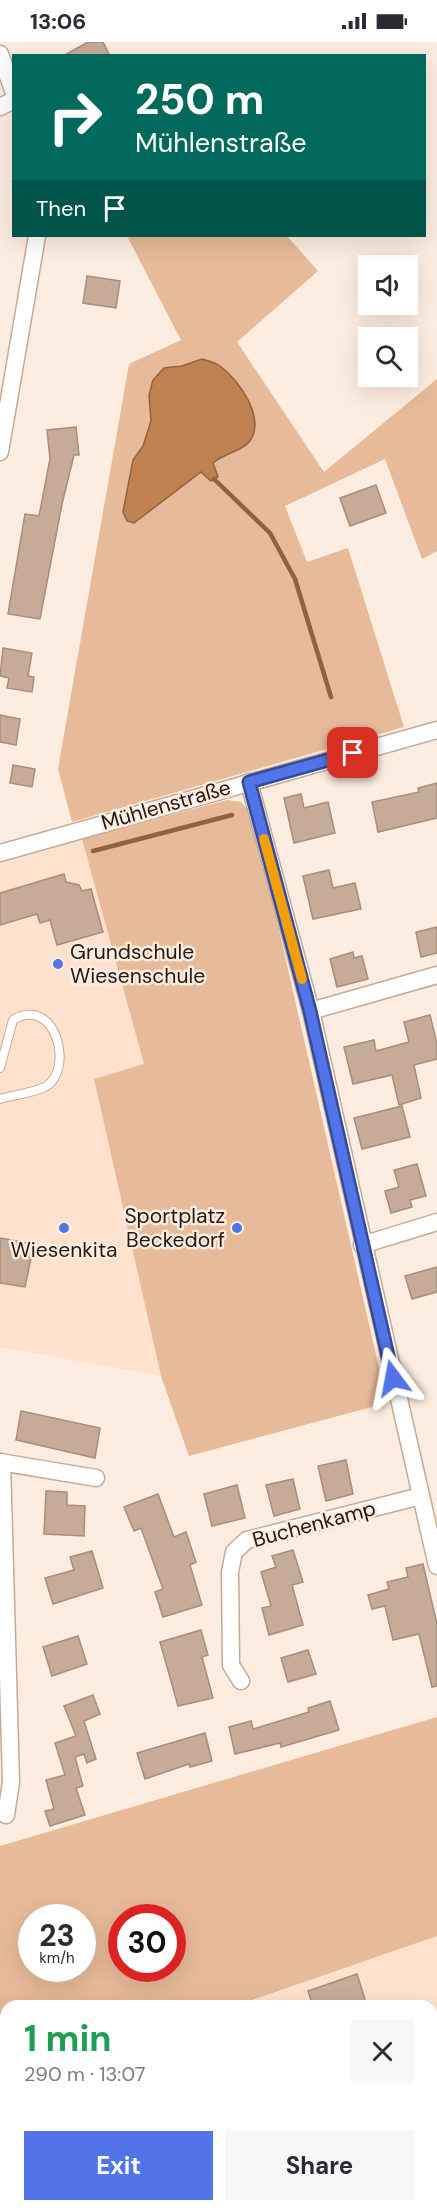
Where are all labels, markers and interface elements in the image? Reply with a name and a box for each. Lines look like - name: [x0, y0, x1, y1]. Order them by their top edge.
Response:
- text: 13:06: [30, 7, 86, 36]
- text: 250 m: [135, 72, 264, 127]
- icon: right: [36, 78, 114, 156]
- text: Mühlenstraße: [135, 125, 307, 160]
- icon: arrive: [98, 192, 131, 225]
- text: Then: [36, 194, 86, 223]
- map controls: [358, 255, 418, 387]
- button: sound: [358, 255, 418, 315]
- button: search: [358, 327, 418, 387]
- pin: [327, 727, 378, 778]
- icon: arrive: [336, 736, 369, 769]
- street label: Mühlenstraße: [98, 773, 234, 837]
- place label: Grundschule Wiesenschule: [70, 938, 205, 990]
- marker: Grundschule Wiesenschule: [51, 957, 65, 971]
- place label: Sportplatz Beckedorf: [124, 1202, 225, 1254]
- marker: Wiesenkita: [57, 1221, 71, 1235]
- marker: Sportplatz Beckedorf: [230, 1221, 244, 1235]
- place label: Wiesenkita: [10, 1236, 118, 1264]
- position arrow: [361, 1346, 425, 1410]
- street label: Buchenkamp: [249, 1494, 379, 1554]
- speed limit sign: 30: [108, 1904, 186, 1982]
- text: 23: [39, 1916, 75, 1955]
- text: km/h: [39, 1948, 75, 1968]
- text: 1 min: [24, 2015, 112, 2062]
- button: close: [351, 2020, 414, 2083]
- text: 290 m · 13:07: [24, 2061, 145, 2087]
- button: Exit: [24, 2131, 213, 2200]
- button: Share: [225, 2131, 414, 2200]

